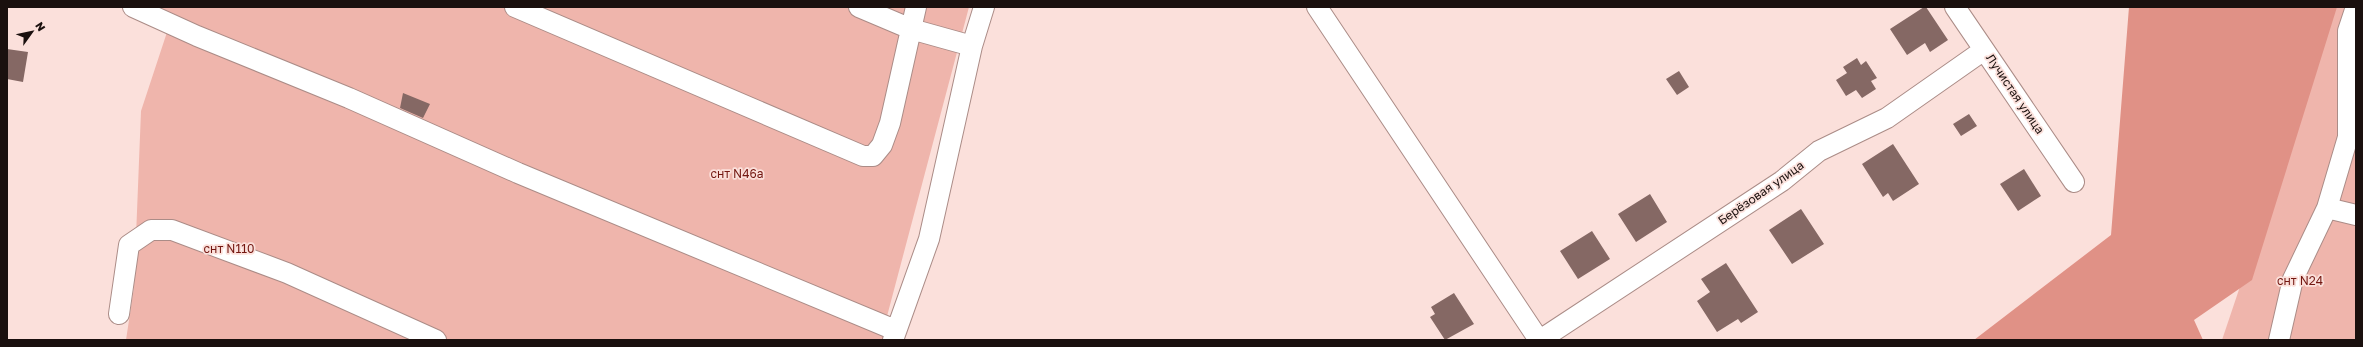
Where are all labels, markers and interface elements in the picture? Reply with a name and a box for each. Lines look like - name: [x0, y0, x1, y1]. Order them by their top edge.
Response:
- north arrow: [12, 12, 52, 52]
- text: N: [33, 19, 49, 33]
- street label: Лучистая улица: [1983, 51, 2048, 137]
- street label: Берёзовая улица: [1715, 157, 1807, 228]
- park label: снт N46а: [710, 166, 764, 181]
- park label: снт N110: [204, 241, 254, 256]
- park label: снт N24: [2277, 273, 2323, 288]

